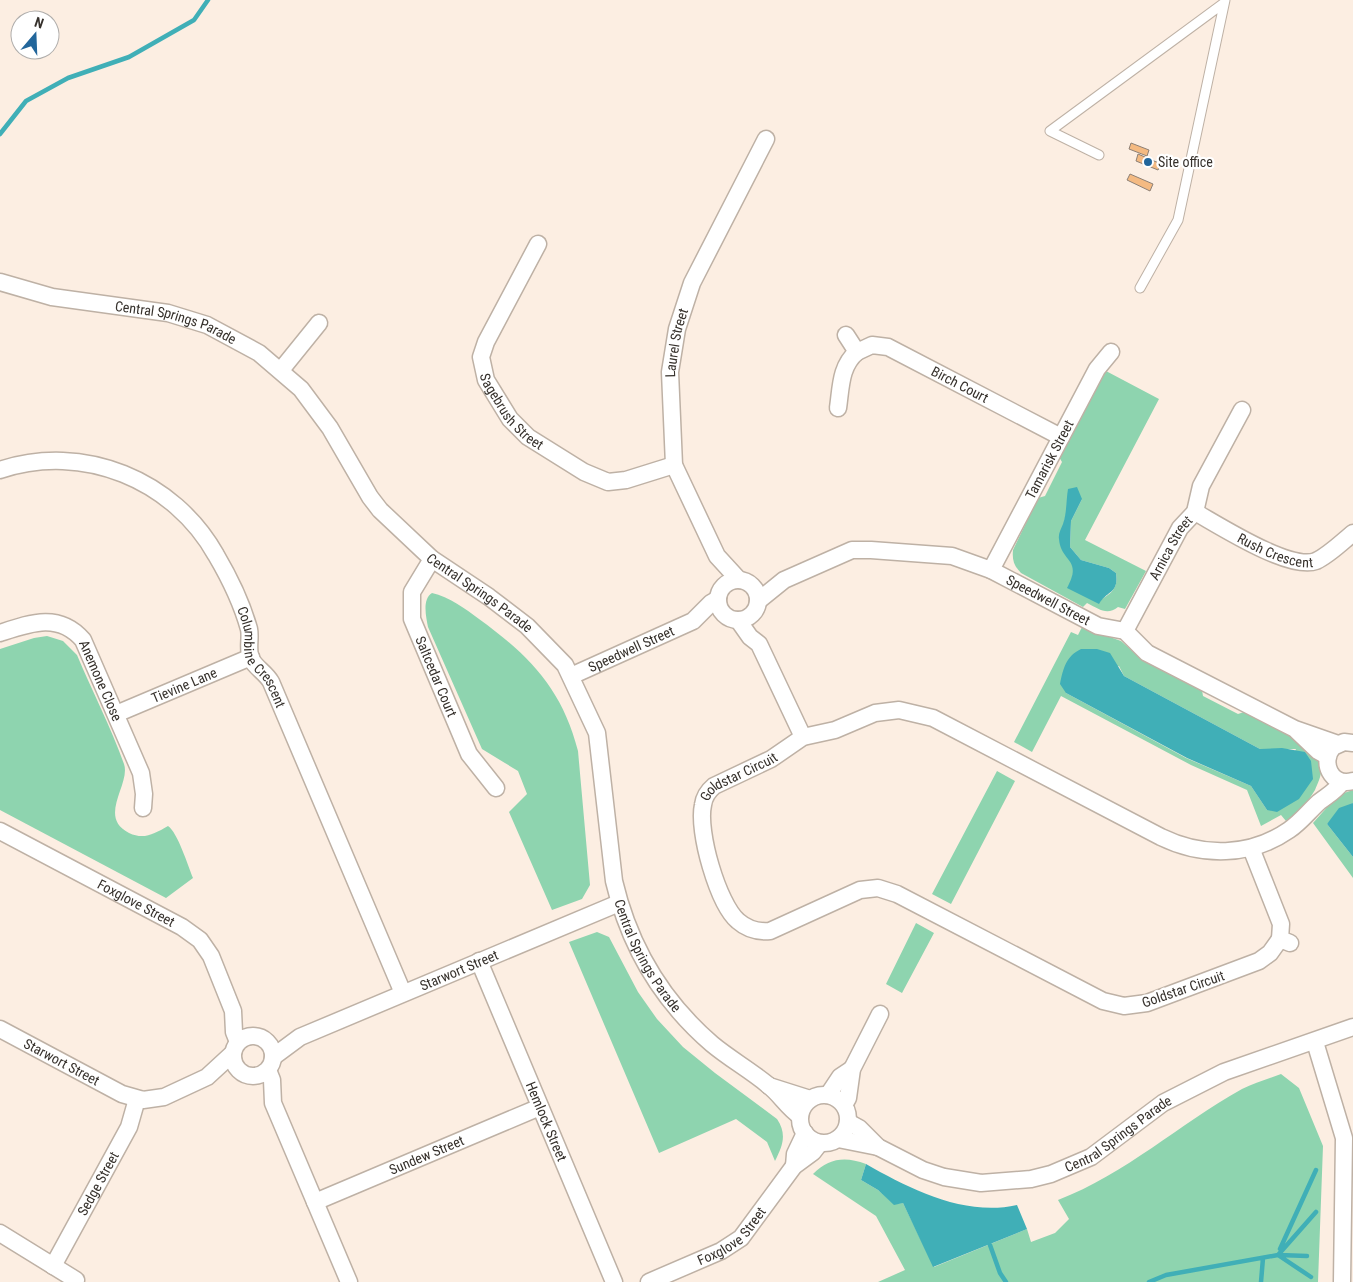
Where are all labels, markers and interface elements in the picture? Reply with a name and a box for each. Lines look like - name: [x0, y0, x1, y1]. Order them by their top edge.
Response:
- north arrow: [10, 10, 60, 60]
- text: N: [33, 14, 46, 32]
- place label: Site office: [1158, 154, 1213, 170]
- marker: Site office: [1142, 156, 1154, 168]
- street label: Central Springs Parade: [114, 298, 239, 347]
- street label: Laurel Street: [662, 306, 691, 378]
- street label: Birch Court: [929, 363, 991, 406]
- street label: Sagebrush Street: [477, 372, 546, 453]
- street label: Tamarisk Street: [1022, 417, 1077, 502]
- street label: Arnica Street: [1146, 512, 1195, 583]
- street label: Rush Crescent: [1235, 530, 1314, 571]
- street label: Central Springs Parade: [423, 550, 537, 636]
- street label: Speedwell Street: [1004, 571, 1093, 628]
- street label: Columbine Crescent: [234, 604, 289, 710]
- street label: Speedwell Street: [586, 623, 677, 675]
- street label: Saltcedar Court: [412, 634, 460, 719]
- street label: Anemone Close: [76, 638, 125, 724]
- street label: Tievine Lane: [149, 664, 220, 706]
- street label: Goldstar Circuit: [697, 749, 780, 803]
- street label: Foxglove Street: [95, 876, 178, 930]
- street label: Central Springs Parade: [611, 897, 685, 1016]
- street label: Starwort Street: [417, 947, 501, 994]
- street label: Goldstar Circuit: [1140, 967, 1226, 1011]
- street label: Starwort Street: [21, 1035, 102, 1089]
- street label: Hemlock Street: [523, 1079, 570, 1164]
- street label: Central Springs Parade: [1062, 1092, 1174, 1175]
- street label: Sundew Street: [387, 1132, 466, 1178]
- street label: Sedge Street: [74, 1149, 122, 1218]
- street label: Foxglove Street: [695, 1204, 769, 1268]

